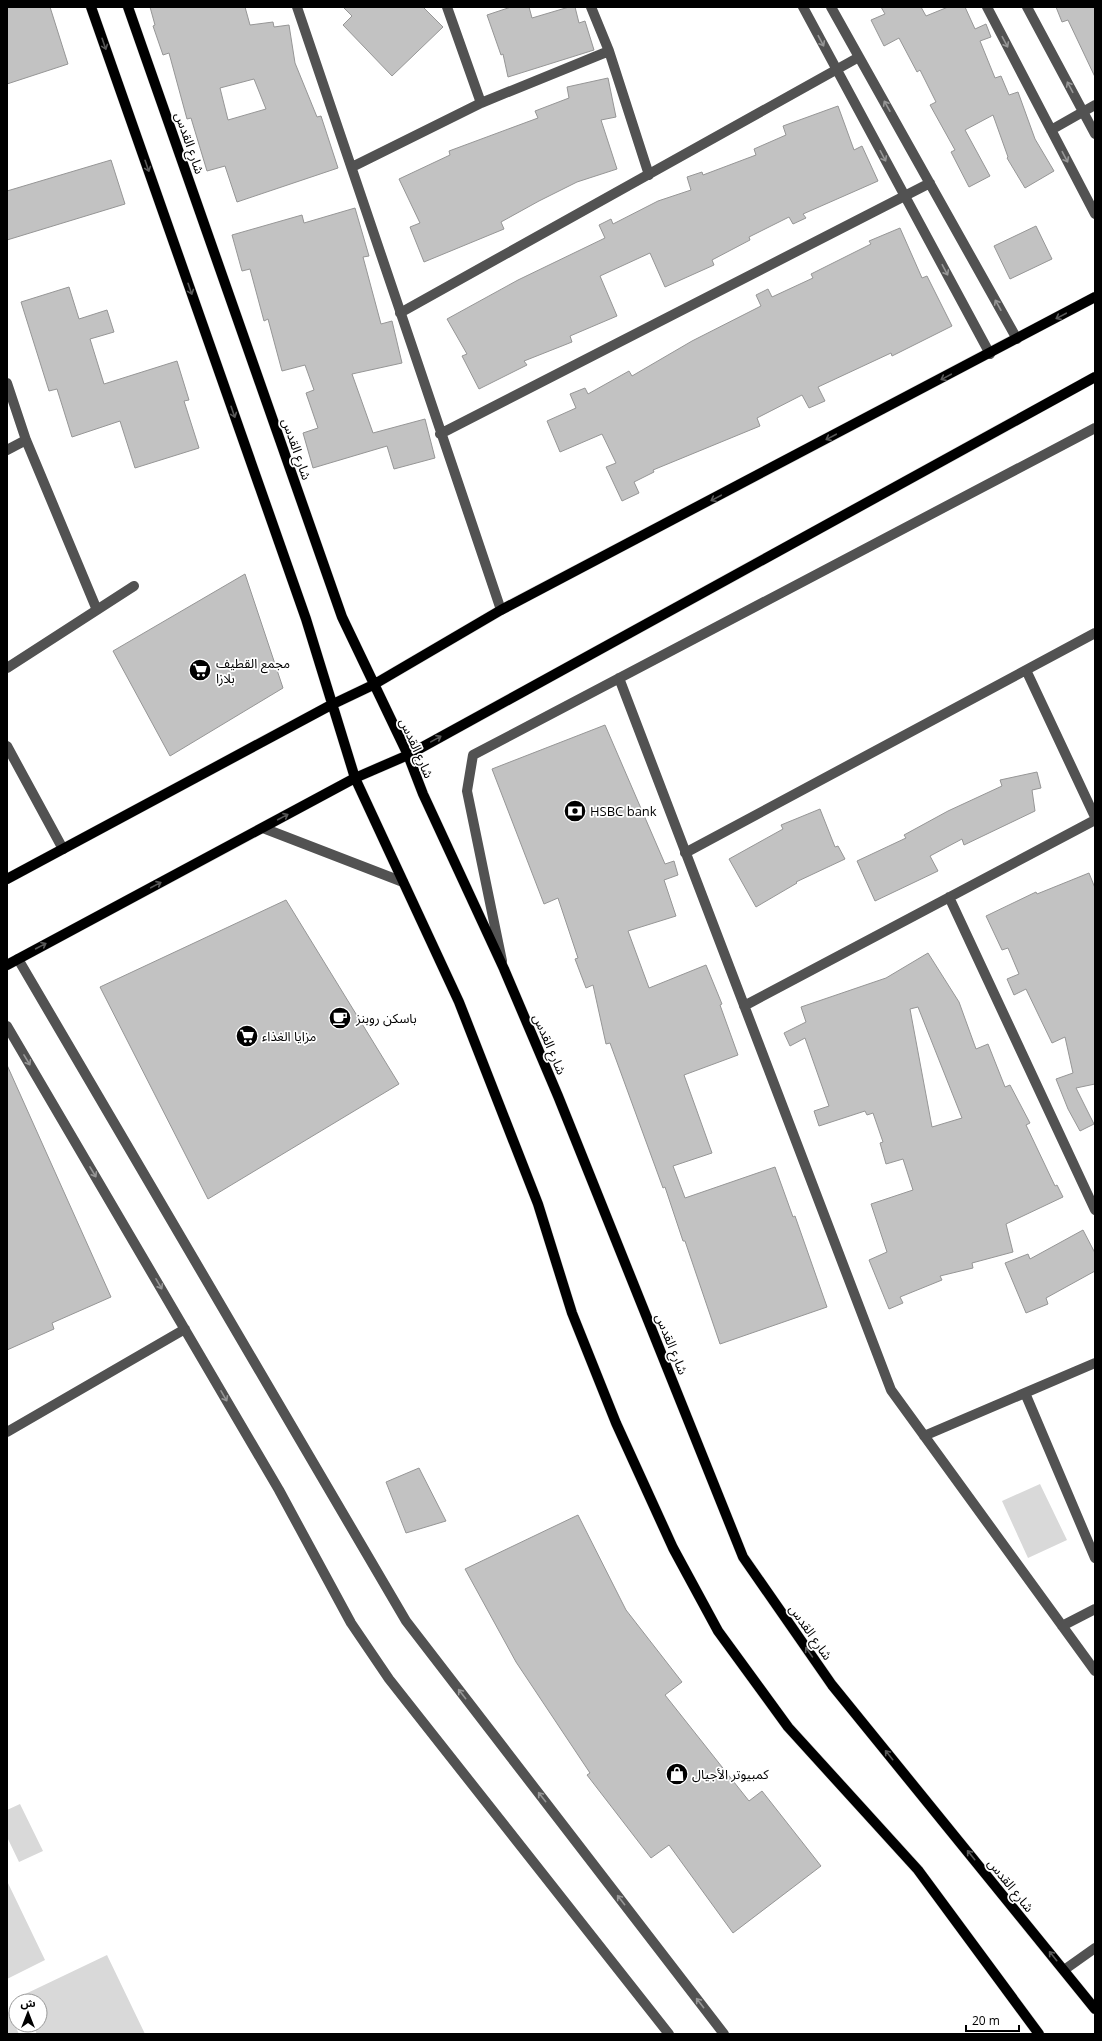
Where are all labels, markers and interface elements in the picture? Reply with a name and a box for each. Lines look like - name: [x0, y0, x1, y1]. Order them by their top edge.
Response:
- one-way arrow: [818, 35, 826, 47]
- one-way arrow: [1002, 35, 1009, 47]
- one-way arrow: [100, 37, 108, 49]
- one-way arrow: [1066, 81, 1073, 93]
- one-way arrow: [882, 100, 890, 112]
- street label: شارع القدس: [169, 110, 209, 177]
- one-way arrow: [880, 149, 887, 161]
- one-way arrow: [1062, 151, 1069, 163]
- one-way arrow: [143, 160, 151, 172]
- one-way arrow: [942, 264, 949, 276]
- one-way arrow: [187, 282, 194, 295]
- one-way arrow: [994, 299, 1002, 311]
- one-way arrow: [1055, 313, 1067, 320]
- one-way arrow: [940, 374, 952, 381]
- one-way arrow: [230, 405, 237, 418]
- street label: شارع القدس: [276, 416, 316, 483]
- one-way arrow: [825, 434, 837, 442]
- one-way arrow: [710, 494, 722, 502]
- place label: مجمع القطيف بلازا: [216, 654, 290, 687]
- supermarket icon: مجمع القطيف بلازا: [187, 657, 213, 683]
- street label: شارع القدس: [394, 715, 438, 782]
- one-way arrow: [430, 735, 442, 742]
- bank icon: HSBC bank: [562, 798, 588, 824]
- place label: HSBC bank: [590, 802, 657, 820]
- one-way arrow: [277, 812, 289, 820]
- one-way arrow: [150, 880, 162, 888]
- one-way arrow: [35, 942, 47, 950]
- cafe icon: باسكن روبنز: [327, 1005, 353, 1031]
- place label: باسكن روبنز: [355, 1009, 417, 1027]
- street label: شارع القدس: [527, 1011, 571, 1078]
- supermarket icon: مزايا الغذاء: [234, 1023, 260, 1049]
- place label: مزايا الغذاء: [262, 1027, 317, 1045]
- one-way arrow: [23, 1054, 31, 1066]
- one-way arrow: [90, 1166, 98, 1178]
- one-way arrow: [155, 1278, 163, 1290]
- street label: شارع القدس: [650, 1311, 692, 1378]
- one-way arrow: [221, 1390, 229, 1402]
- street label: شارع القدس: [784, 1601, 837, 1665]
- one-way arrow: [805, 1647, 813, 1658]
- one-way arrow: [458, 1689, 467, 1700]
- one-way arrow: [885, 1749, 893, 1760]
- shop icon: كمبيوتر الأجيال: [664, 1761, 690, 1787]
- place label: كمبيوتر الأجيال: [692, 1765, 769, 1783]
- one-way arrow: [538, 1792, 546, 1803]
- one-way arrow: [967, 1850, 975, 1861]
- street label: شارع القدس: [982, 1854, 1038, 1917]
- one-way arrow: [617, 1895, 625, 1906]
- one-way arrow: [1048, 1951, 1057, 1962]
- north arrow: [8, 1993, 48, 2033]
- text: ش: [20, 1995, 36, 2010]
- one-way arrow: [696, 1998, 705, 2009]
- scale bar: [966, 2007, 1019, 2033]
- text: 20 m: [972, 2012, 1000, 2029]

